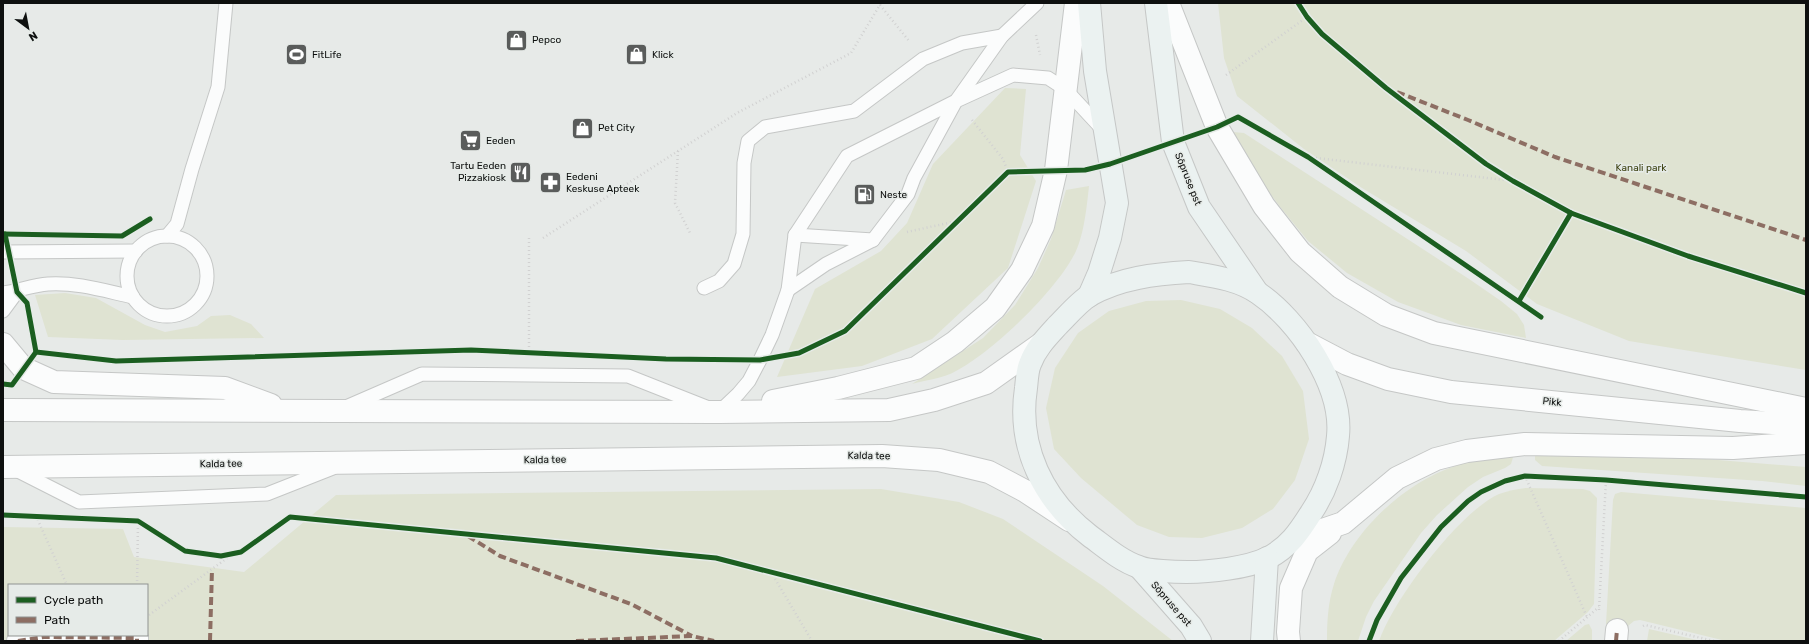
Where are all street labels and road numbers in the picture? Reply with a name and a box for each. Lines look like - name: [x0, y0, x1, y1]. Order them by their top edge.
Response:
- street label: Sõpruse pst: [1172, 151, 1204, 207]
- street label: Pikk: [1542, 395, 1563, 409]
- street label: Kalda tee: [848, 450, 891, 462]
- street label: Kalda tee: [524, 454, 567, 466]
- street label: Kalda tee: [200, 458, 243, 470]
- street label: Sõpruse pst: [1148, 579, 1194, 629]

